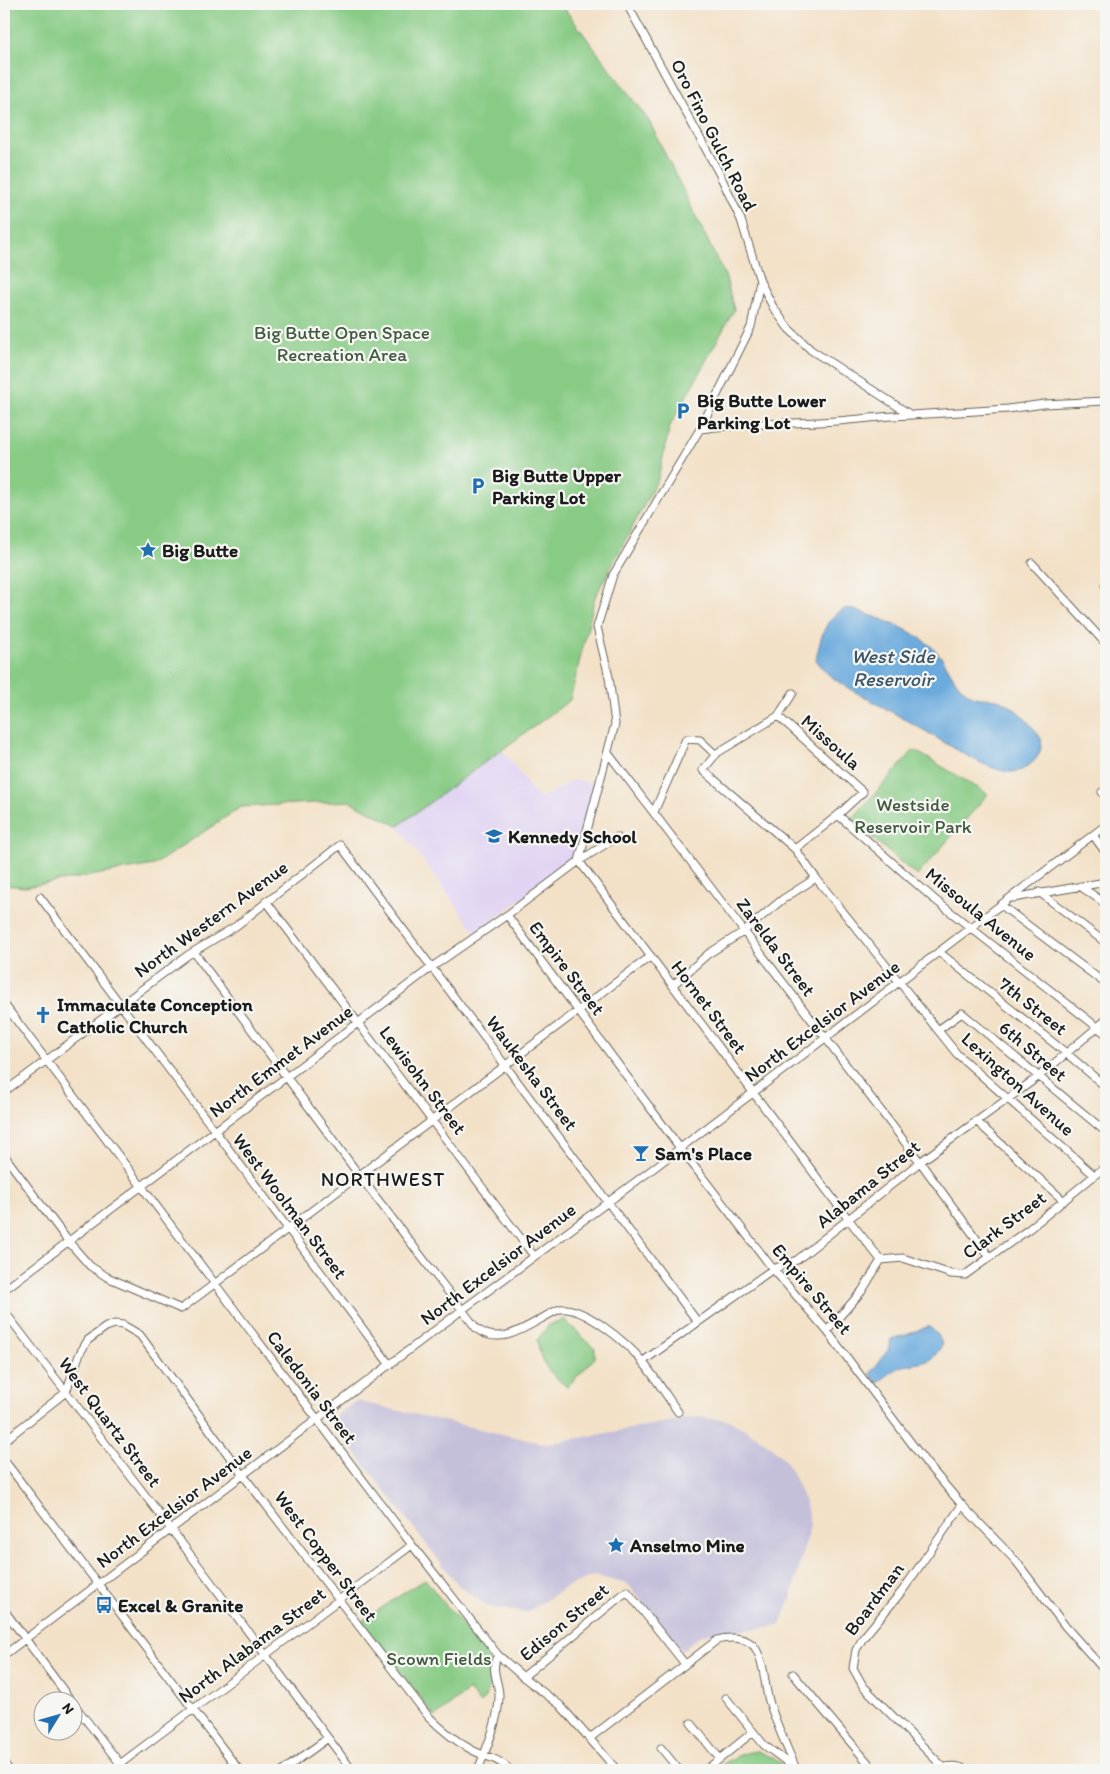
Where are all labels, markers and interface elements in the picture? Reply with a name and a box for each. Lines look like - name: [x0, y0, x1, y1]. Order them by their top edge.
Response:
- street label: Oro Fino Gulch Road: [666, 55, 763, 215]
- park label: Big Butte Open Space Recreation Area: [254, 321, 430, 366]
- place label: Big Butte Lower Parking Lot: [697, 389, 827, 434]
- parking icon: Big Butte Lower Parking Lot: [673, 401, 693, 421]
- place label: Big Butte Upper Parking Lot: [492, 464, 622, 509]
- parking icon: Big Butte Upper Parking Lot: [468, 476, 488, 496]
- place label: Big Butte: [162, 539, 238, 562]
- place icon: Big Butte: [138, 540, 158, 560]
- water label: West Side Reservoir: [851, 644, 936, 691]
- street label: Missoula: [796, 709, 866, 775]
- park label: Westside Reservoir Park: [854, 793, 972, 838]
- place label: Kennedy School: [508, 825, 637, 848]
- school or university icon: Kennedy School: [484, 826, 504, 846]
- street label: North Western Avenue: [130, 855, 292, 983]
- street label: Missoula Avenue: [921, 862, 1041, 966]
- street label: Zarelda Street: [732, 893, 820, 1001]
- street label: Empire Street: [524, 916, 610, 1020]
- street label: North Excelsior Avenue: [740, 955, 904, 1087]
- street label: Hornet Street: [666, 956, 752, 1058]
- street label: 7th Street: [994, 972, 1072, 1040]
- place label: Immaculate Conception Catholic Church: [57, 993, 253, 1038]
- street label: North Emmet Avenue: [205, 1000, 357, 1122]
- church icon: Immaculate Conception Catholic Church: [33, 1005, 53, 1025]
- street label: Waukesha Street: [481, 1011, 583, 1135]
- street label: 6th Street: [994, 1016, 1072, 1086]
- street label: Lewisohn Street: [375, 1021, 471, 1139]
- street label: Lexington Avenue: [957, 1027, 1079, 1141]
- street label: West Woolman Street: [228, 1129, 352, 1283]
- street label: Alabama Street: [811, 1135, 925, 1233]
- place label: Sam's Place: [655, 1142, 752, 1165]
- bar icon: Sam's Place: [631, 1143, 651, 1163]
- district label: NORTHWEST: [321, 1167, 445, 1191]
- street label: Clark Street: [958, 1186, 1050, 1264]
- street label: North Excelsior Avenue: [416, 1198, 580, 1330]
- street label: Empire Street: [767, 1239, 857, 1339]
- street label: Caledonia Street: [262, 1326, 362, 1448]
- street label: West Quartz Street: [54, 1353, 166, 1491]
- street label: North Excelsior Avenue: [92, 1441, 256, 1573]
- street label: West Copper Street: [269, 1486, 383, 1626]
- place label: Anselmo Mine: [629, 1534, 745, 1557]
- place icon: Anselmo Mine: [606, 1535, 626, 1555]
- street label: Boardman: [839, 1558, 909, 1640]
- street label: Edison Street: [515, 1578, 613, 1666]
- street label: North Alabama Street: [174, 1582, 330, 1708]
- place label: Excel & Granite: [118, 1594, 243, 1617]
- bus stop icon: Excel & Granite: [94, 1595, 114, 1615]
- park label: Scown Fields: [386, 1647, 492, 1670]
- north arrow: [32, 1692, 82, 1742]
- text: N: [58, 1700, 78, 1717]

